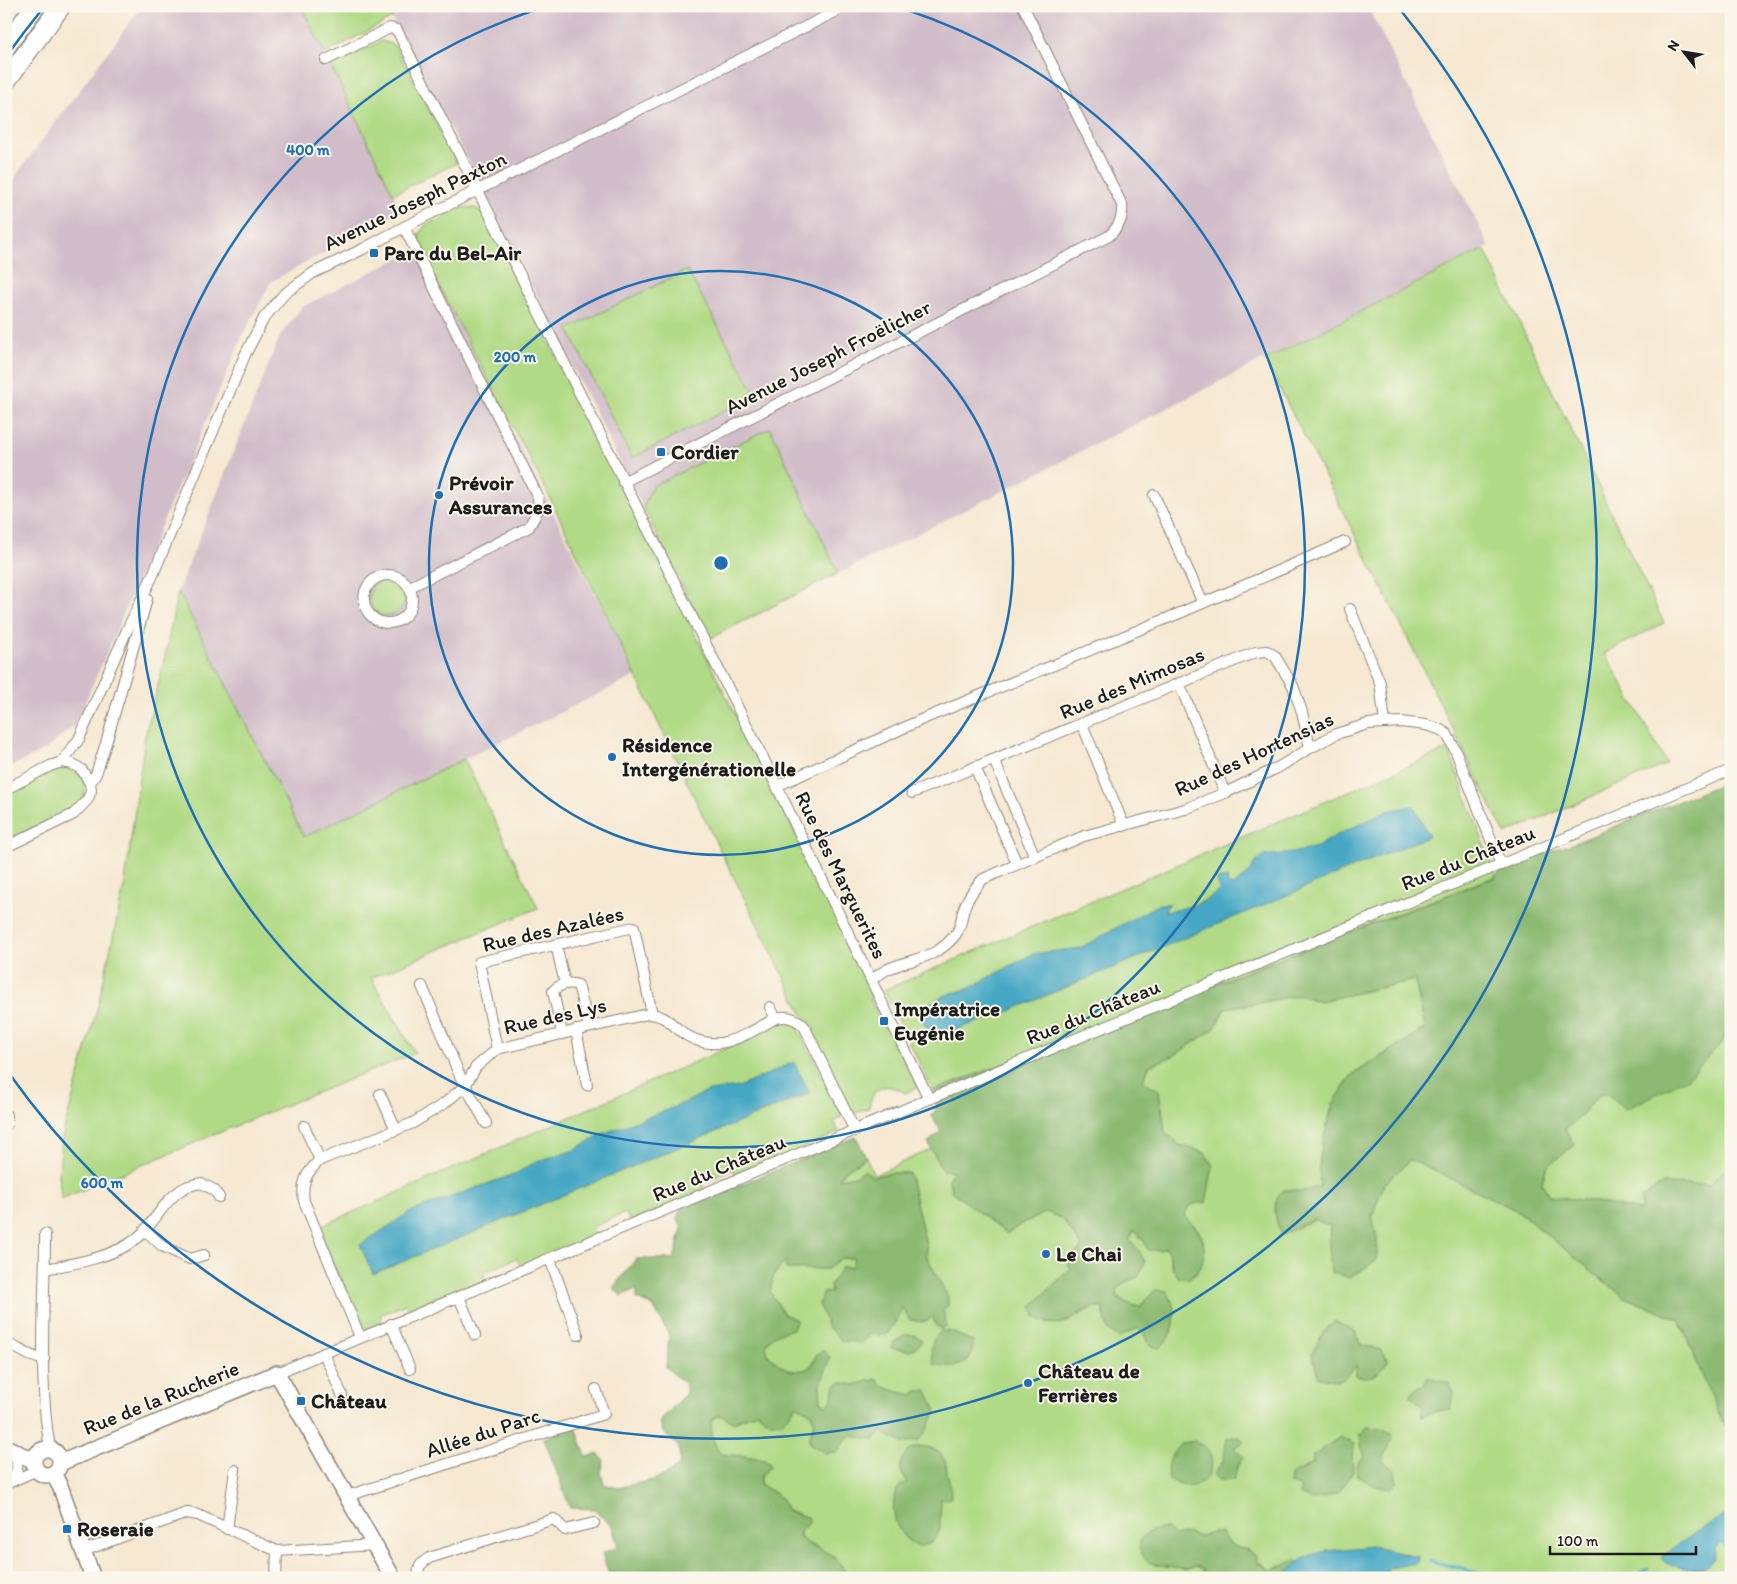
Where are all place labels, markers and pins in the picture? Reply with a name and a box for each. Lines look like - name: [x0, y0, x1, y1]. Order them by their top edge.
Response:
- place label: Parc du Bel-Air: [384, 240, 522, 265]
- marker: Parc du Bel-Air: [368, 247, 380, 259]
- place label: Cordier: [671, 439, 739, 464]
- marker: Cordier: [655, 446, 667, 458]
- place label: Prévoir Assurances: [448, 470, 552, 519]
- marker: Prévoir Assurances: [433, 489, 445, 501]
- centre of rings: [712, 554, 730, 572]
- place label: Résidence Intergénérationelle: [622, 732, 796, 782]
- marker: Résidence Intergénérationelle: [606, 751, 618, 763]
- place label: Impératrice Eugénie: [894, 996, 1000, 1046]
- marker: Impératrice Eugénie: [878, 1015, 890, 1027]
- place label: Le Chai: [1056, 1241, 1122, 1266]
- marker: Le Chai: [1040, 1248, 1052, 1260]
- place label: Château de Ferrières: [1038, 1358, 1140, 1407]
- marker: Château de Ferrières: [1022, 1377, 1034, 1389]
- place label: Château: [311, 1388, 387, 1413]
- marker: Château: [295, 1395, 307, 1407]
- place label: Roseraie: [77, 1516, 154, 1541]
- marker: Roseraie: [61, 1523, 73, 1535]

